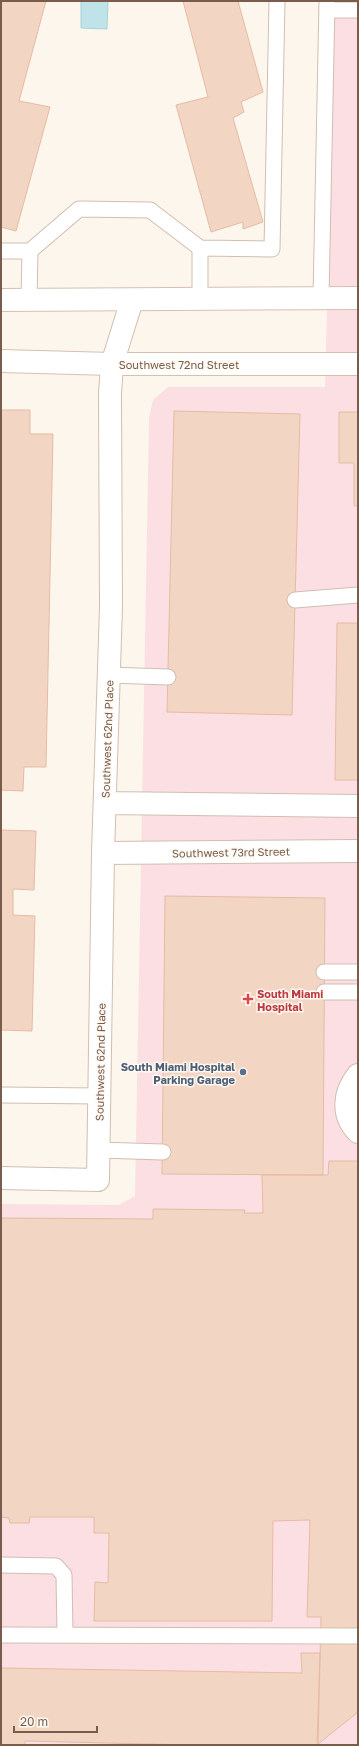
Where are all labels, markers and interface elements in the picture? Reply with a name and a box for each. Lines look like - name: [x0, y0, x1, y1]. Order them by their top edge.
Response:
- street label: Southwest 72nd Street: [119, 358, 239, 371]
- street label: Southwest 62nd Place: [98, 680, 116, 798]
- street label: Southwest 73rd Street: [172, 844, 290, 860]
- place label: South Miami Hospital: [257, 987, 323, 1013]
- marker: South Miami Hospital: [242, 993, 254, 1005]
- street label: Southwest 62nd Place: [92, 1003, 108, 1121]
- place label: South Miami Hospital Parking Garage: [121, 1060, 236, 1086]
- marker: South Miami Hospital Parking Garage: [238, 1067, 248, 1077]
- scale bar: [14, 1708, 97, 1734]
- text: 20 m: [20, 1714, 48, 1729]

